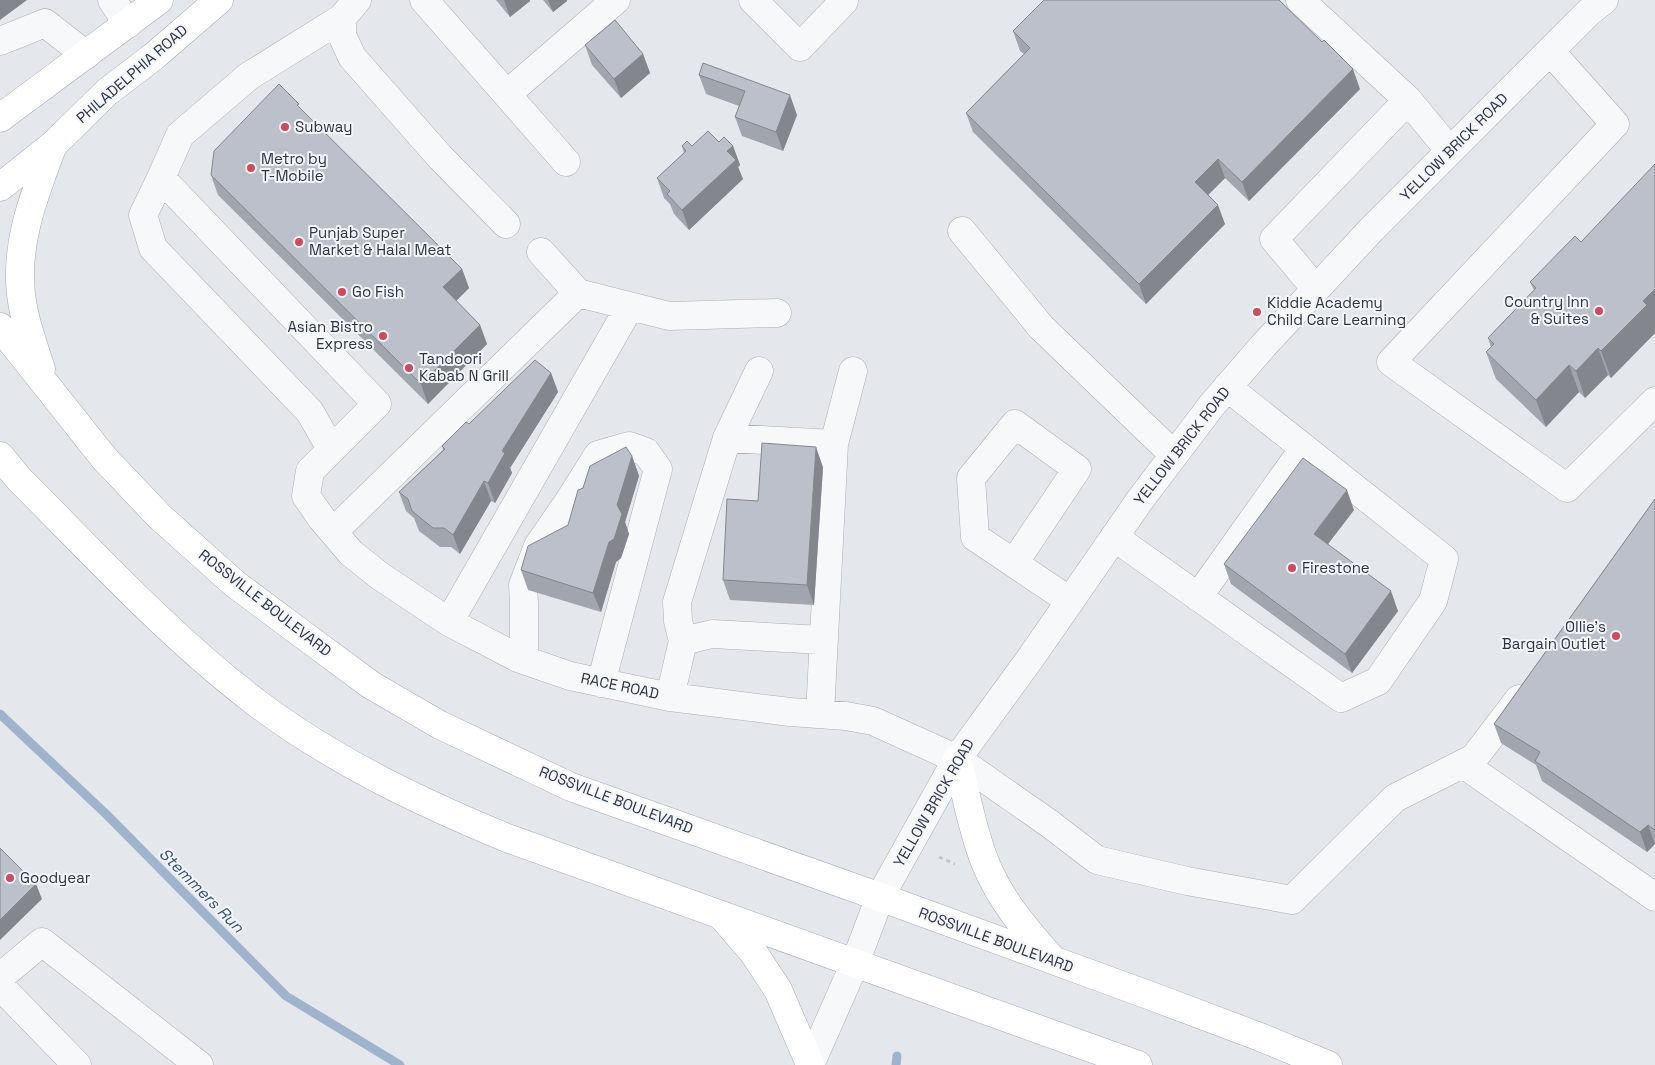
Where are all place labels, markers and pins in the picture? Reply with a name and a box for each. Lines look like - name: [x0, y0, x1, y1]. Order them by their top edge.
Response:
- place label: Subway: [295, 117, 352, 136]
- marker: Subway: [279, 121, 291, 133]
- place label: Metro by T-Mobile: [261, 149, 327, 185]
- marker: Metro by T-Mobile: [245, 162, 257, 174]
- place label: Punjab Super Market & Halal Meat: [309, 223, 451, 259]
- marker: Punjab Super Market & Halal Meat: [293, 236, 305, 248]
- place label: Go Fish: [352, 282, 404, 301]
- marker: Go Fish: [336, 286, 348, 298]
- place label: Country Inn & Suites: [1504, 292, 1589, 328]
- place label: Kiddie Academy Child Care Learning: [1267, 293, 1406, 329]
- marker: Country Inn & Suites: [1593, 305, 1605, 317]
- marker: Kiddie Academy Child Care Learning: [1251, 306, 1263, 318]
- place label: Asian Bistro Express: [287, 317, 373, 353]
- marker: Asian Bistro Express: [377, 330, 389, 342]
- place label: Tandoori Kabab N Grill: [419, 349, 509, 385]
- marker: Tandoori Kabab N Grill: [403, 362, 415, 374]
- place label: Firestone: [1302, 558, 1370, 577]
- marker: Firestone: [1286, 562, 1298, 574]
- place label: Ollie's Bargain Outlet: [1502, 617, 1606, 653]
- marker: Ollie's Bargain Outlet: [1610, 630, 1622, 642]
- place label: Goodyear: [20, 868, 91, 887]
- marker: Goodyear: [4, 872, 16, 884]

